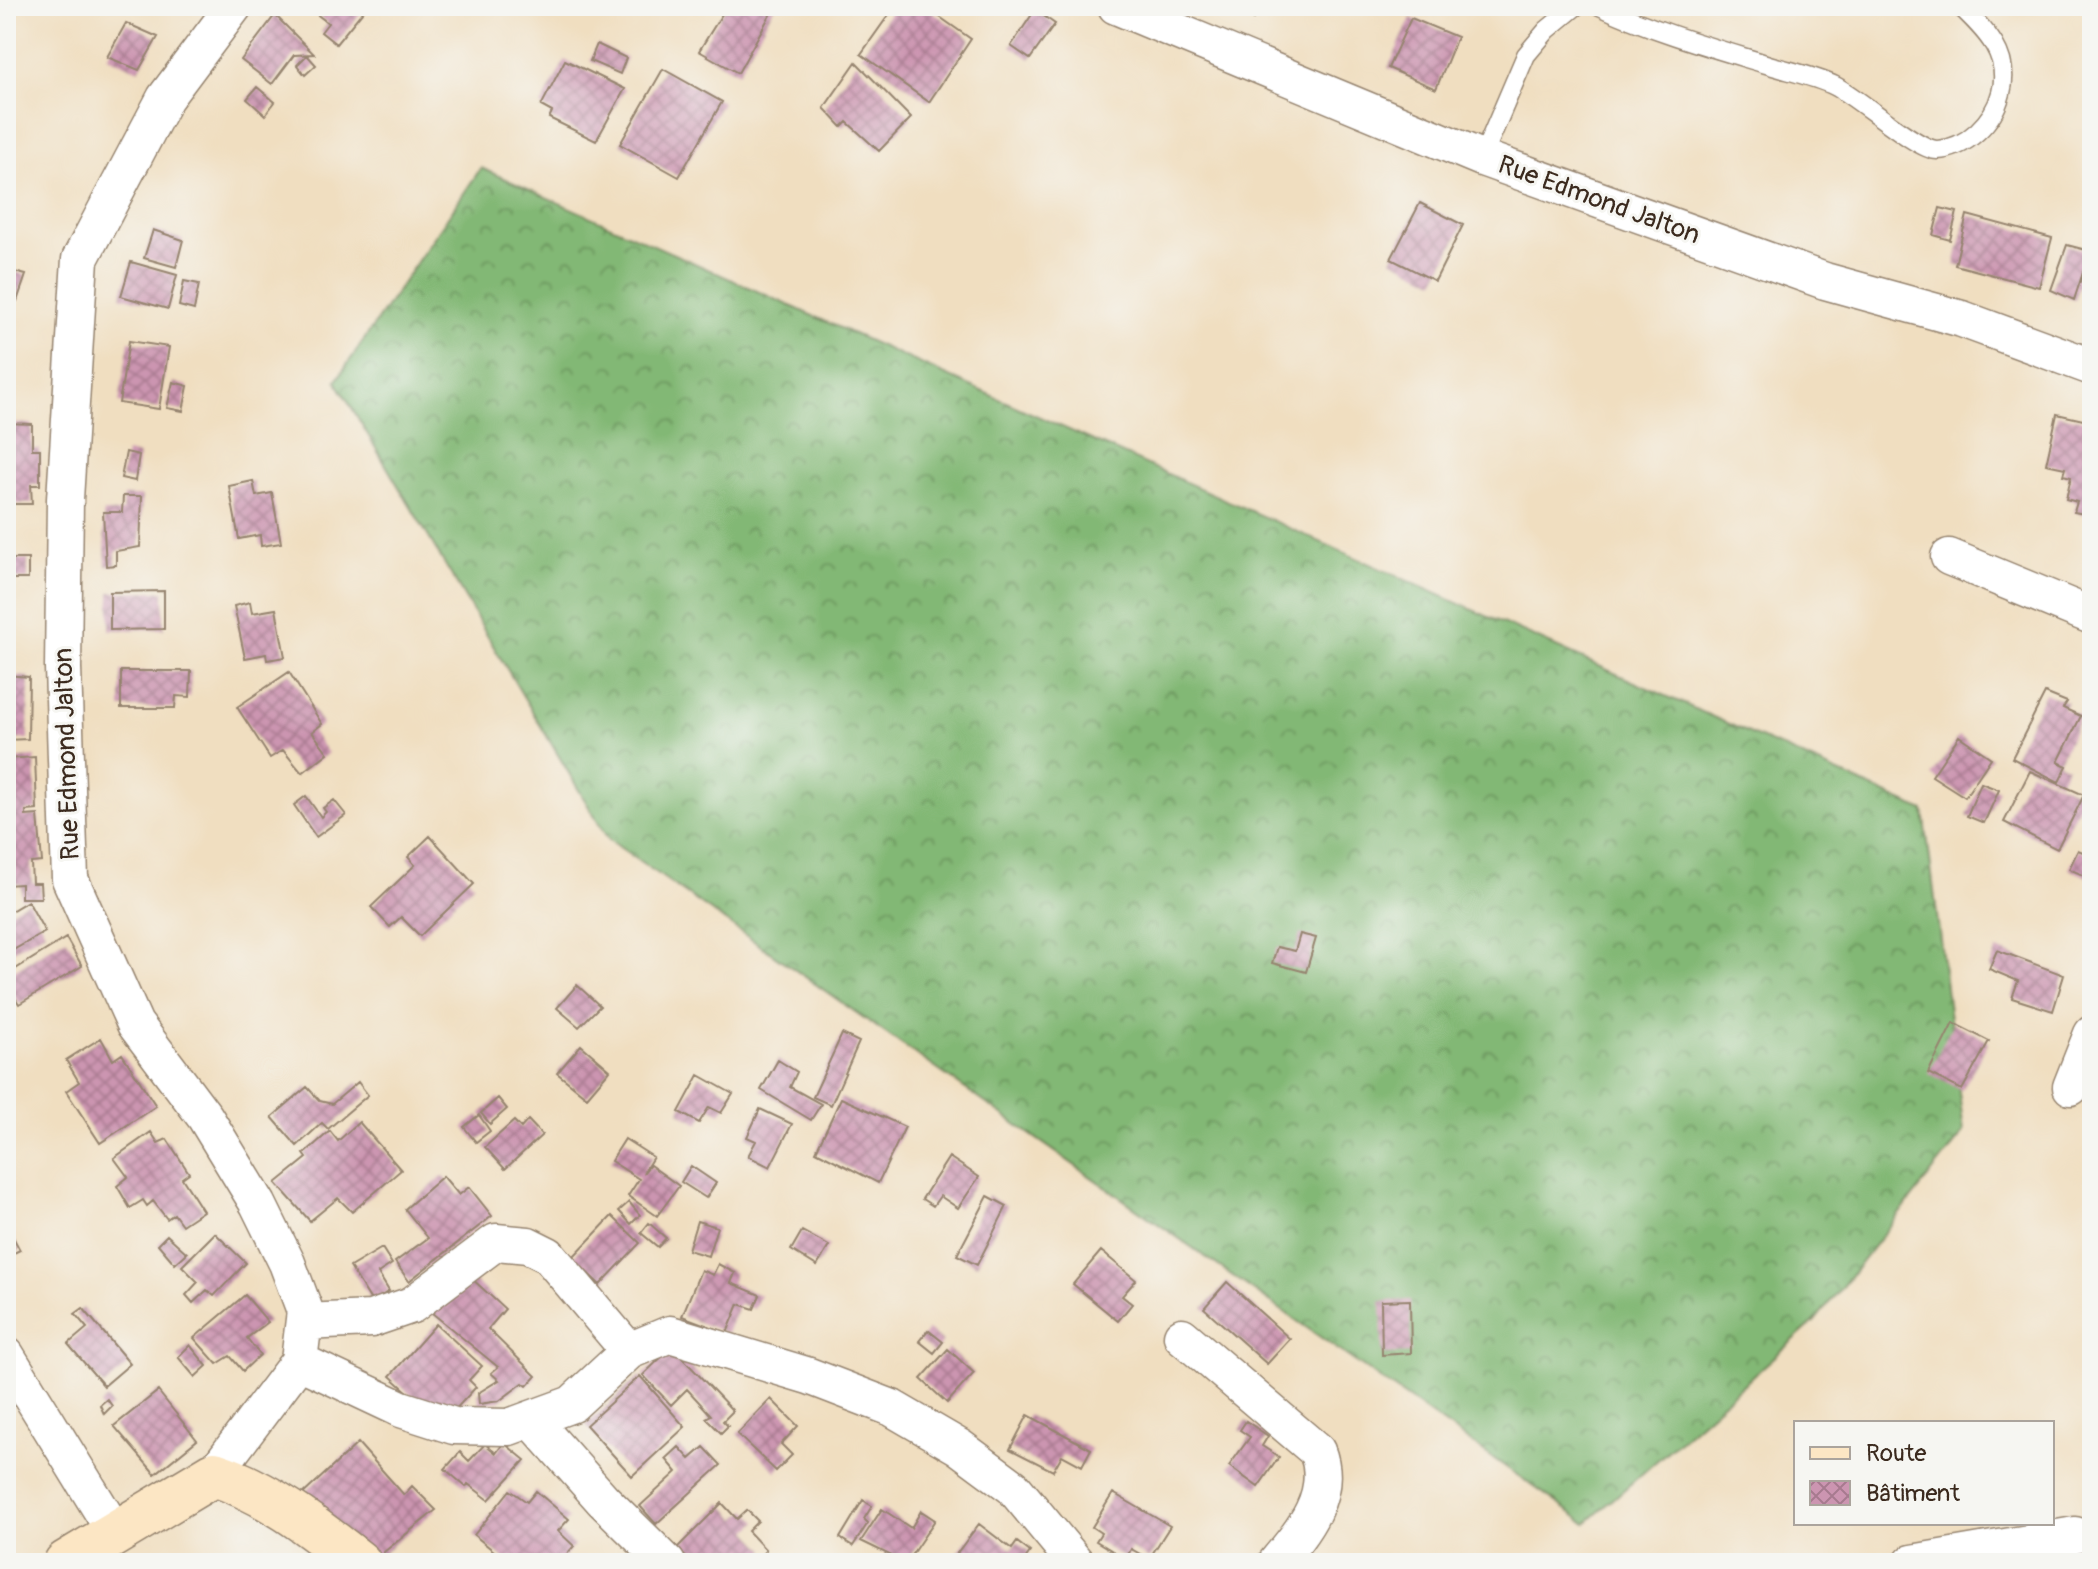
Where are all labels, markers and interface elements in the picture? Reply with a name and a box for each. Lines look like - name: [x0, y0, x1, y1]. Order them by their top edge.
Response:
- street label: Rue Edmond Jalton: [1494, 149, 1704, 251]
- street label: Rue Edmond Jalton: [47, 647, 87, 861]
- legend: [1794, 1421, 2054, 1525]
- text: Route: [1866, 1439, 1927, 1468]
- text: Bâtiment: [1866, 1479, 1960, 1508]

